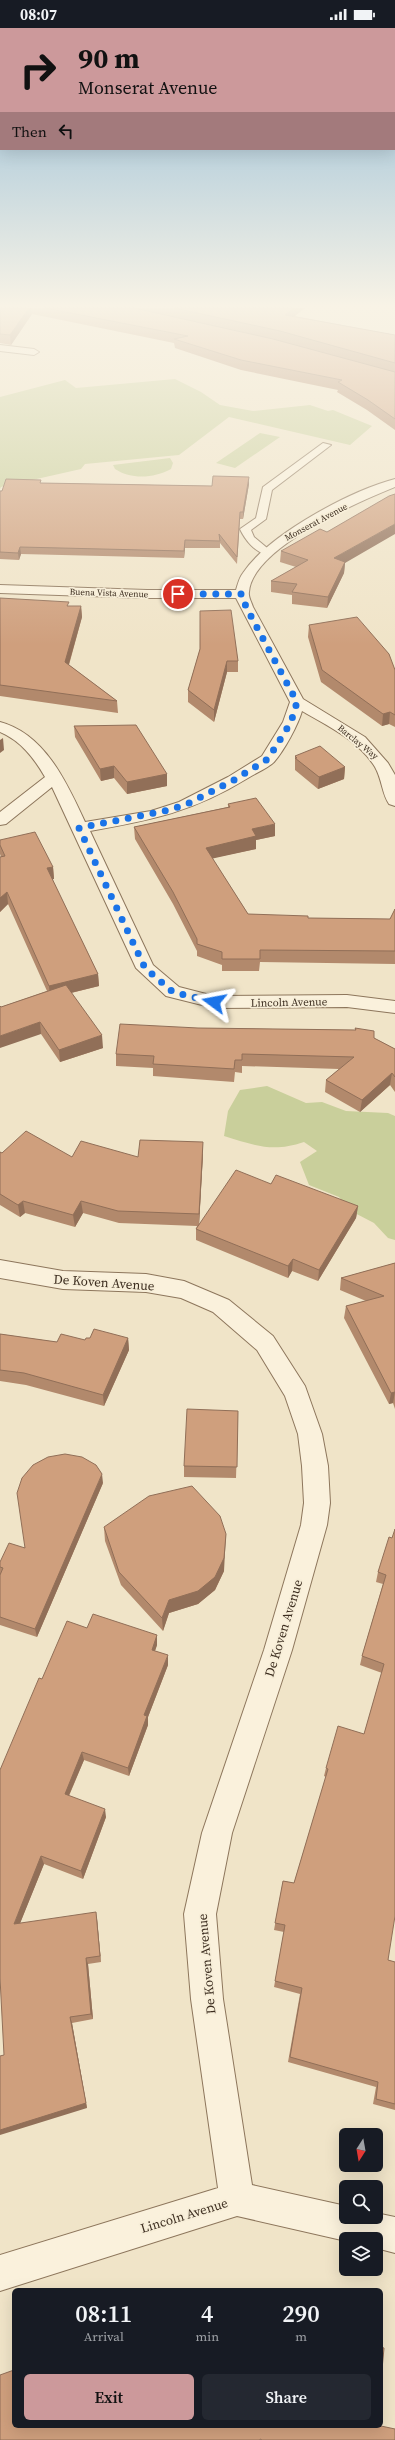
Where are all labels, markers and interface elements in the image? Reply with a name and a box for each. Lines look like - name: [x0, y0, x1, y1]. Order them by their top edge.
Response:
- text: 08:07: [20, 4, 57, 25]
- text: 90 m: [78, 39, 140, 77]
- icon: right: [12, 44, 64, 96]
- text: Monserat Avenue: [78, 75, 217, 100]
- icon: left: [55, 120, 77, 142]
- text: Then: [12, 121, 47, 142]
- street label: Monserat Avenue: [282, 500, 350, 544]
- pin: [161, 577, 195, 611]
- icon: arrive: [167, 583, 189, 605]
- street label: Buena Vista Avenue: [70, 586, 149, 600]
- street label: Barclay Way: [335, 722, 381, 762]
- position arrow: [193, 981, 235, 1023]
- street label: Lincoln Avenue: [251, 994, 328, 1011]
- street label: De Koven Avenue: [53, 1270, 155, 1295]
- street label: De Koven Avenue: [261, 1577, 306, 1679]
- street label: De Koven Avenue: [194, 1913, 219, 2015]
- north arrow: [339, 2128, 383, 2172]
- map controls: [339, 2128, 383, 2276]
- button: search: [339, 2180, 383, 2224]
- street label: Lincoln Avenue: [138, 2194, 230, 2237]
- button: layers: [339, 2232, 383, 2276]
- text: 08:11: [75, 2297, 132, 2330]
- text: 4: [201, 2297, 214, 2330]
- text: 290: [282, 2297, 320, 2330]
- text: Arrival: [84, 2328, 124, 2345]
- text: min: [196, 2328, 219, 2345]
- text: m: [295, 2328, 307, 2345]
- button: Exit: [24, 2374, 194, 2420]
- button: Share: [202, 2374, 371, 2420]

